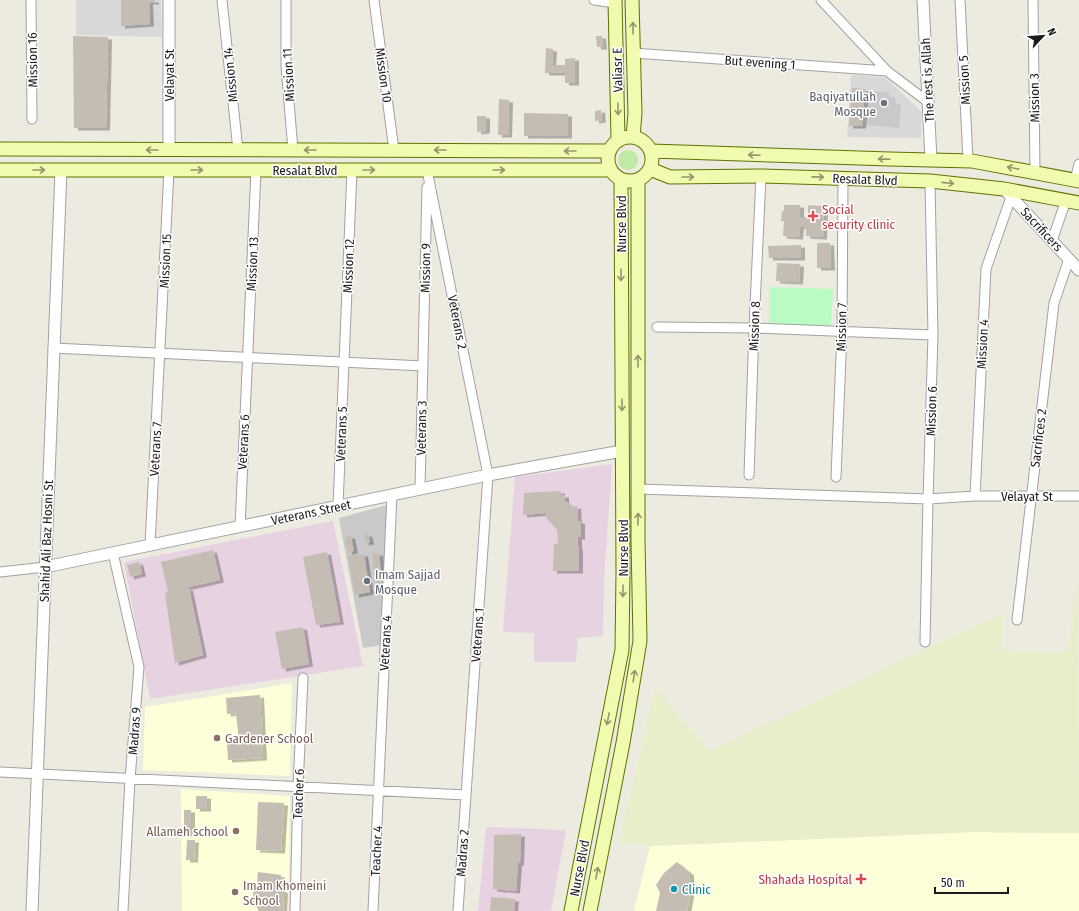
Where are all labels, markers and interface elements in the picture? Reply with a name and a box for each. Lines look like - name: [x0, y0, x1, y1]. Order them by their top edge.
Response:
- north arrow: [1023, 16, 1063, 56]
- one-way arrow: [629, 22, 637, 35]
- text: N: [1044, 26, 1059, 38]
- street label: Mission 16: [25, 32, 40, 88]
- street label: The rest is Allah: [918, 37, 937, 123]
- street label: Mission 14: [220, 47, 241, 103]
- street label: Mission 10: [372, 47, 395, 104]
- street label: Velayat St: [162, 48, 177, 101]
- street label: Mission 11: [280, 48, 297, 102]
- street label: Valiasr E: [610, 48, 625, 92]
- street label: But evening 1: [724, 53, 796, 72]
- street label: Mission 5: [956, 55, 973, 105]
- street label: Mission 3: [1027, 73, 1042, 123]
- place label: Baqiyatullah Mosque: [809, 89, 876, 119]
- marker: Baqiyatullah Mosque: [879, 98, 889, 108]
- one-way arrow: [614, 102, 622, 115]
- one-way arrow: [146, 146, 159, 154]
- one-way arrow: [304, 146, 317, 154]
- one-way arrow: [434, 146, 447, 154]
- one-way arrow: [564, 147, 577, 155]
- one-way arrow: [748, 151, 761, 158]
- one-way arrow: [878, 155, 891, 163]
- street label: Resalat Blvd: [272, 163, 338, 178]
- one-way arrow: [1007, 164, 1020, 172]
- one-way arrow: [32, 166, 45, 174]
- one-way arrow: [190, 166, 203, 174]
- one-way arrow: [362, 166, 375, 174]
- one-way arrow: [492, 166, 505, 174]
- street label: Resalat Blvd: [832, 171, 898, 188]
- one-way arrow: [681, 173, 694, 181]
- one-way arrow: [811, 173, 824, 181]
- one-way arrow: [941, 179, 954, 186]
- street label: Nurse Blvd: [614, 195, 629, 253]
- place label: Social security clinic: [822, 202, 896, 232]
- street label: Sacrificers: [1018, 204, 1066, 255]
- marker: Social security clinic: [807, 210, 819, 222]
- street label: Mission 15: [157, 233, 174, 289]
- street label: Mission 13: [244, 236, 261, 292]
- street label: Mission 12: [340, 238, 357, 293]
- street label: Mission 9: [418, 243, 433, 293]
- one-way arrow: [617, 268, 625, 281]
- street label: Veterans 2: [445, 294, 470, 351]
- street label: Mission 8: [746, 301, 763, 351]
- street label: Mission 7: [834, 302, 849, 352]
- street label: Mission 4: [974, 319, 991, 369]
- one-way arrow: [635, 355, 642, 368]
- street label: Mission 6: [923, 386, 940, 436]
- one-way arrow: [618, 398, 626, 411]
- street label: Veterans 3: [414, 400, 429, 456]
- street label: Veterans 5: [333, 406, 350, 462]
- street label: Sacrifices 2: [1027, 408, 1050, 468]
- street label: Veterans 6: [235, 414, 252, 470]
- street label: Veterans 7: [147, 421, 164, 477]
- street label: Shahid Ali Baz Hosni St: [37, 479, 56, 602]
- street label: Velayat St: [1001, 489, 1054, 504]
- street label: Veterans Street: [270, 497, 353, 528]
- one-way arrow: [634, 513, 642, 526]
- street label: Nurse Blvd: [616, 519, 631, 577]
- place label: Imam Sajjad Mosque: [375, 567, 440, 597]
- marker: Imam Sajjad Mosque: [362, 576, 372, 586]
- one-way arrow: [619, 584, 627, 597]
- street label: Veterans 1: [468, 607, 487, 663]
- street label: Veterans 4: [377, 615, 394, 671]
- one-way arrow: [630, 670, 638, 683]
- street label: Madras 9: [125, 707, 144, 755]
- one-way arrow: [604, 713, 612, 726]
- place label: Gardener School: [225, 731, 314, 746]
- marker: Gardener School: [212, 733, 222, 743]
- street label: Teacher 6: [290, 768, 307, 820]
- place label: Allameh school: [147, 824, 229, 839]
- street label: Teacher 4: [368, 825, 385, 877]
- marker: Allameh school: [231, 826, 241, 836]
- street label: Madras 2: [453, 829, 472, 877]
- street label: Nurse Blvd: [567, 839, 592, 898]
- one-way arrow: [594, 867, 602, 880]
- scale bar: [935, 869, 1008, 895]
- place label: Shahada Hospital: [758, 872, 853, 887]
- marker: Shahada Hospital: [855, 873, 867, 885]
- text: 50 m: [941, 876, 965, 890]
- place label: Imam Khomeini School: [243, 878, 326, 908]
- place label: Clinic: [682, 882, 711, 897]
- marker: Clinic: [669, 884, 679, 894]
- marker: Imam Khomeini School: [230, 887, 240, 897]

